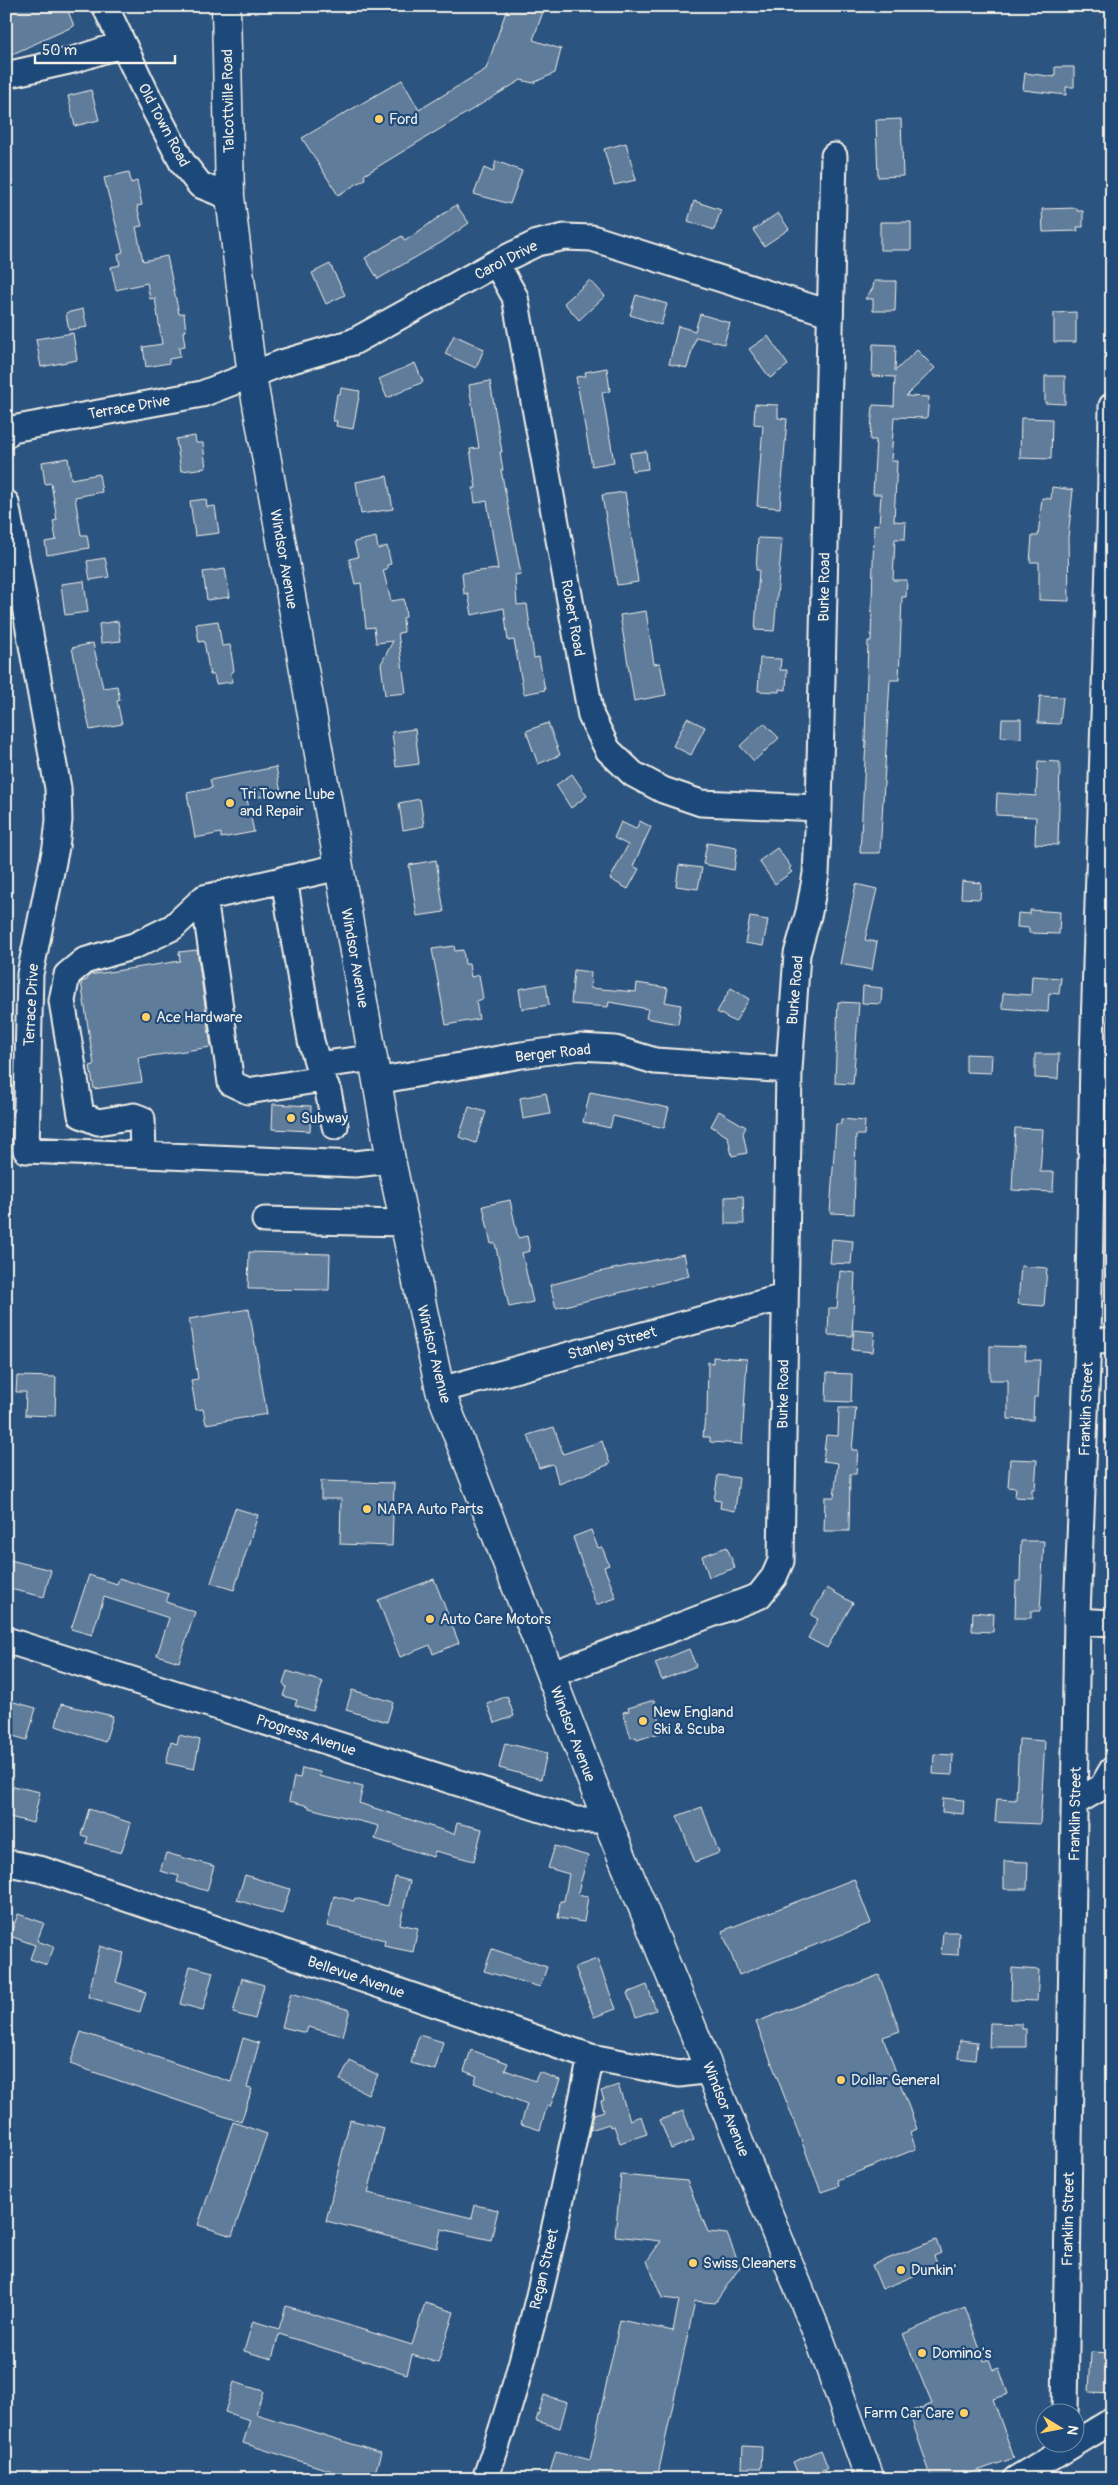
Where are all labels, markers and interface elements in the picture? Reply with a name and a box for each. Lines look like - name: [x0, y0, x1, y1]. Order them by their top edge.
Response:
- scale bar: [35, 32, 175, 64]
- text: 50 m: [42, 41, 77, 60]
- street label: Talcottville Road: [218, 49, 239, 153]
- street label: Old Town Road: [134, 80, 194, 170]
- place label: Ford: [389, 110, 418, 129]
- marker: Ford: [373, 113, 385, 125]
- street label: Carol Drive: [472, 236, 541, 284]
- street label: Terrace Drive: [87, 391, 172, 424]
- street label: Windsor Avenue: [265, 508, 302, 611]
- street label: Burke Road: [814, 552, 835, 622]
- street label: Robert Road: [556, 578, 589, 658]
- place label: Tri Towne Lube and Repair: [240, 785, 335, 821]
- marker: Tri Towne Lube and Repair: [224, 797, 236, 809]
- street label: Windsor Avenue: [336, 907, 373, 1010]
- street label: Burke Road: [783, 955, 808, 1025]
- street label: Terrace Drive: [20, 963, 43, 1047]
- place label: Ace Hardware: [156, 1008, 243, 1027]
- marker: Ace Hardware: [140, 1011, 152, 1023]
- street label: Berger Road: [514, 1040, 592, 1067]
- place label: Subway: [301, 1109, 349, 1128]
- marker: Subway: [285, 1112, 297, 1124]
- street label: Windsor Avenue: [412, 1303, 455, 1406]
- street label: Stanley Street: [566, 1322, 660, 1364]
- street label: Burke Road: [773, 1359, 794, 1429]
- street label: Franklin Street: [1075, 1361, 1098, 1456]
- place label: NAPA Auto Parts: [377, 1500, 484, 1519]
- marker: NAPA Auto Parts: [361, 1503, 373, 1515]
- place label: Auto Care Motors: [440, 1610, 551, 1629]
- marker: Auto Care Motors: [424, 1613, 436, 1625]
- street label: Windsor Avenue: [546, 1684, 600, 1785]
- place label: New England Ski & Scuba: [653, 1703, 734, 1739]
- street label: Progress Avenue: [254, 1710, 359, 1761]
- marker: New England Ski & Scuba: [637, 1715, 649, 1727]
- street label: Franklin Street: [1065, 1766, 1086, 1861]
- street label: Bellevue Avenue: [305, 1952, 407, 2003]
- street label: Windsor Avenue: [698, 2059, 753, 2160]
- place label: Dollar General: [851, 2071, 940, 2090]
- marker: Dollar General: [835, 2074, 847, 2086]
- street label: Franklin Street: [1058, 2171, 1079, 2266]
- street label: Regan Street: [526, 2226, 563, 2311]
- place label: Swiss Cleaners: [703, 2254, 796, 2273]
- marker: Swiss Cleaners: [687, 2257, 699, 2269]
- place label: Dunkin': [911, 2261, 956, 2280]
- marker: Dunkin': [895, 2264, 907, 2276]
- place label: Domino's: [932, 2344, 992, 2363]
- marker: Domino's: [916, 2347, 928, 2359]
- north arrow: [1036, 2402, 1086, 2452]
- place label: Farm Car Care: [863, 2404, 955, 2423]
- marker: Farm Car Care: [958, 2407, 970, 2419]
- text: N: [1063, 2424, 1082, 2436]

